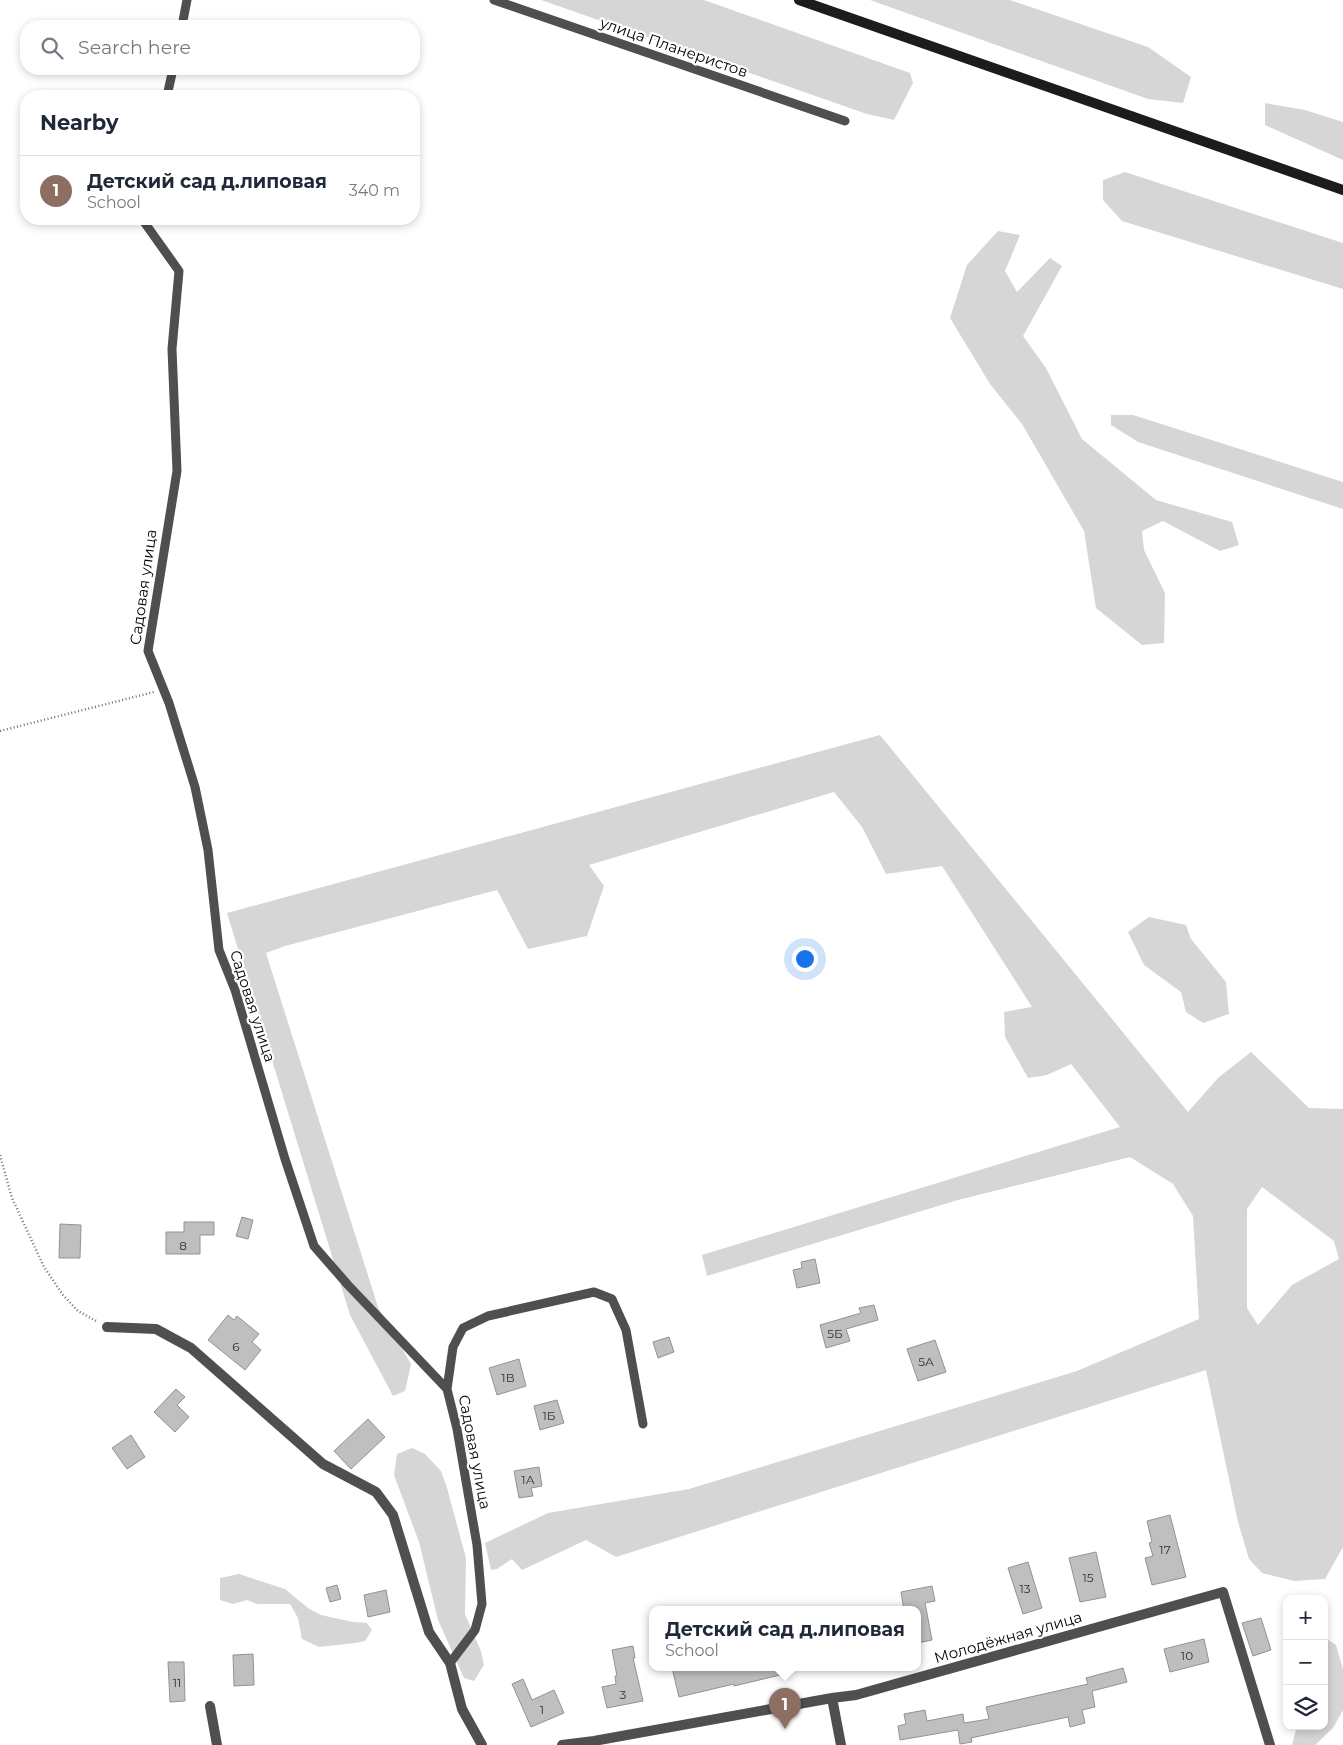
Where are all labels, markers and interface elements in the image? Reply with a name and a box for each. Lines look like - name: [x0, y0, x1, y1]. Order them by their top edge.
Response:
- street label: улица Планеристов: [597, 12, 750, 81]
- search box: [20, 20, 420, 75]
- icon: search: [38, 34, 66, 62]
- text: Search here: [78, 36, 191, 59]
- text: Nearby: [40, 110, 119, 135]
- text: Детский сад д.липовая: [87, 170, 327, 193]
- text: 1: [53, 181, 59, 200]
- text: 340 m: [349, 181, 400, 200]
- text: School: [87, 193, 141, 212]
- street label: Садовая улица: [125, 528, 161, 646]
- your location: [792, 946, 818, 972]
- street label: Садовая улица: [226, 948, 280, 1064]
- house number: 8: [179, 1238, 187, 1253]
- house number: 5Б: [827, 1326, 843, 1341]
- house number: 6: [232, 1339, 240, 1354]
- house number: 5А: [918, 1354, 934, 1369]
- house number: 1В: [501, 1370, 515, 1385]
- street label: Садовая улица: [455, 1393, 495, 1511]
- house number: 1Б: [542, 1408, 556, 1423]
- house number: 1А: [521, 1472, 535, 1487]
- house number: 17: [1159, 1542, 1171, 1557]
- house number: 15: [1082, 1570, 1094, 1585]
- house number: 13: [1019, 1581, 1031, 1596]
- map controls: [1283, 1595, 1328, 1730]
- button: +: [1283, 1595, 1328, 1640]
- popup: [649, 1606, 921, 1671]
- street label: Молодёжная улица: [932, 1607, 1084, 1667]
- text: Детский сад д.липовая: [665, 1618, 905, 1641]
- button: −: [1283, 1640, 1328, 1685]
- text: School: [665, 1641, 719, 1660]
- house number: 10: [1181, 1648, 1193, 1663]
- house number: 11: [173, 1675, 181, 1690]
- button: layers: [1283, 1685, 1328, 1730]
- house number: 3: [620, 1687, 627, 1702]
- pin: 1: [769, 1688, 801, 1729]
- house number: 1: [540, 1702, 544, 1717]

